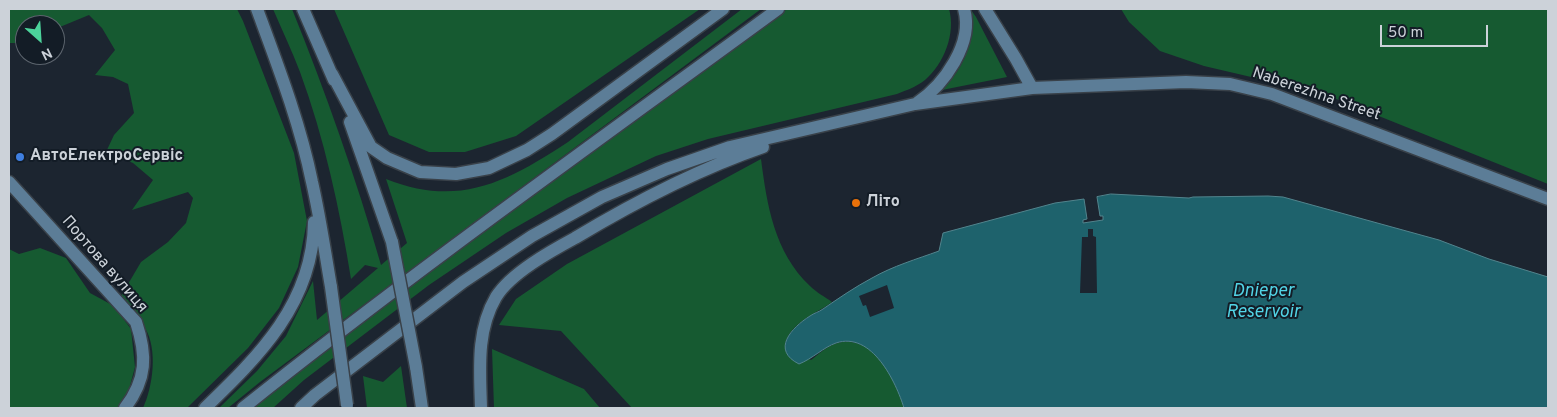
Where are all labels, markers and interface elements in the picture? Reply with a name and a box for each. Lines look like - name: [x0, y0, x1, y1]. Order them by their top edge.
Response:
- north arrow: [15, 15, 65, 65]
- scale bar: [1382, 15, 1490, 47]
- text: 50 m: [1388, 24, 1423, 43]
- text: N: [38, 43, 55, 63]
- street label: Naberezhna Street: [1249, 64, 1383, 126]
- place label: АвтоЕлектроСервіс: [30, 147, 183, 167]
- marker: АвтоЕлектроСервіс: [14, 151, 26, 163]
- place label: Літо: [866, 193, 900, 213]
- marker: Літо: [850, 197, 862, 209]
- street label: Портова вулиця: [57, 213, 151, 317]
- water label: Dnieper Reservoir: [1226, 281, 1300, 324]

